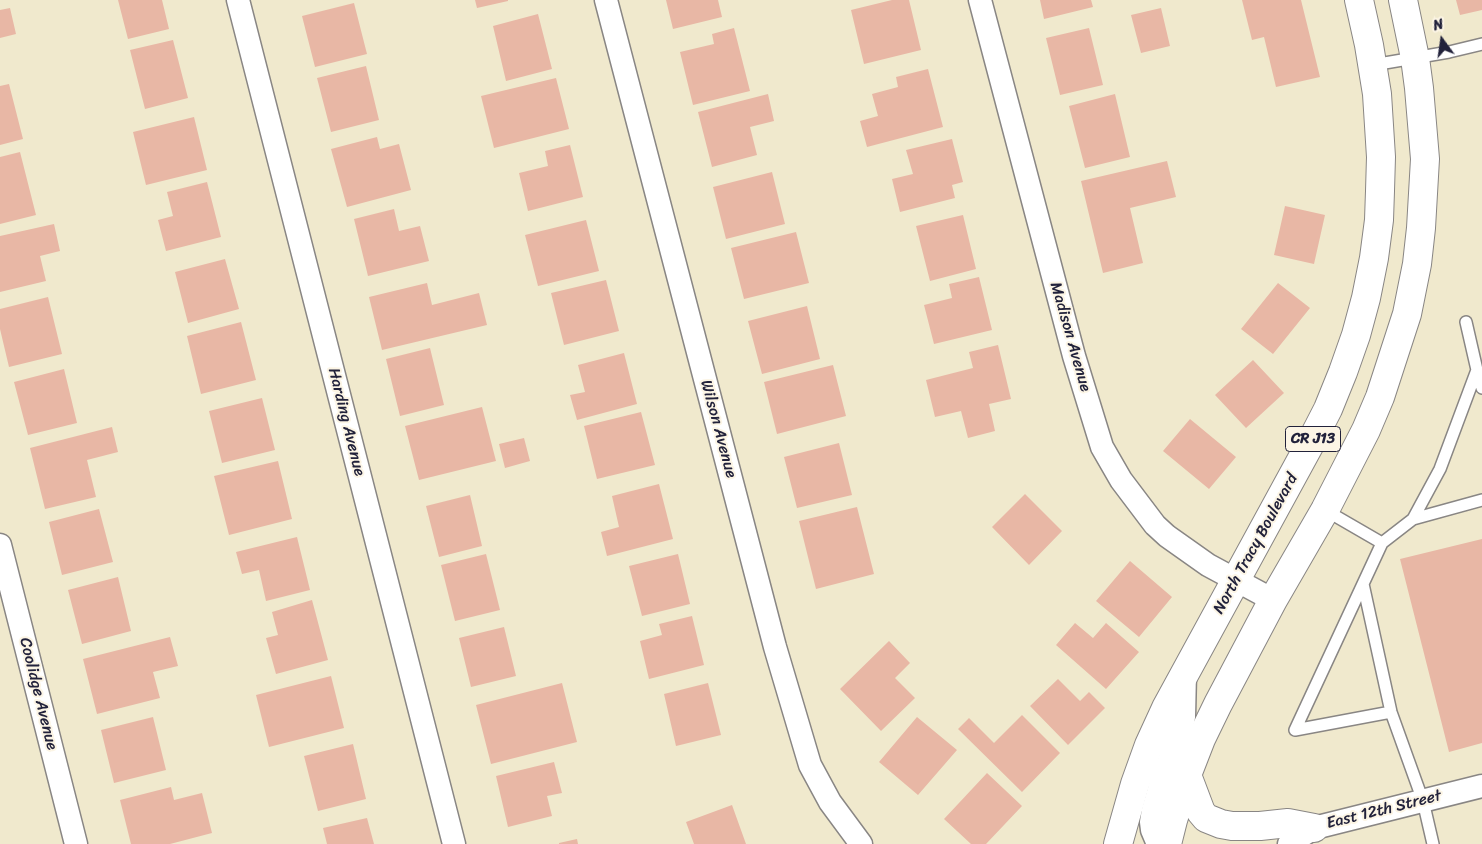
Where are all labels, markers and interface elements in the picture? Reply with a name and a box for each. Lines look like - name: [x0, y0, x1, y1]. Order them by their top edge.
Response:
- text: N: [1431, 12, 1446, 38]
- north arrow: [1417, 15, 1467, 65]
- street label: Madison Avenue: [1045, 280, 1095, 394]
- street label: Harding Avenue: [323, 366, 369, 478]
- street label: Wilson Avenue: [696, 378, 740, 480]
- road number: CR J13: [1286, 426, 1340, 452]
- street label: North Tracy Boulevard: [1209, 471, 1303, 617]
- street label: Coolidge Avenue: [15, 636, 61, 752]
- street label: East 12th Street: [1325, 786, 1443, 834]

